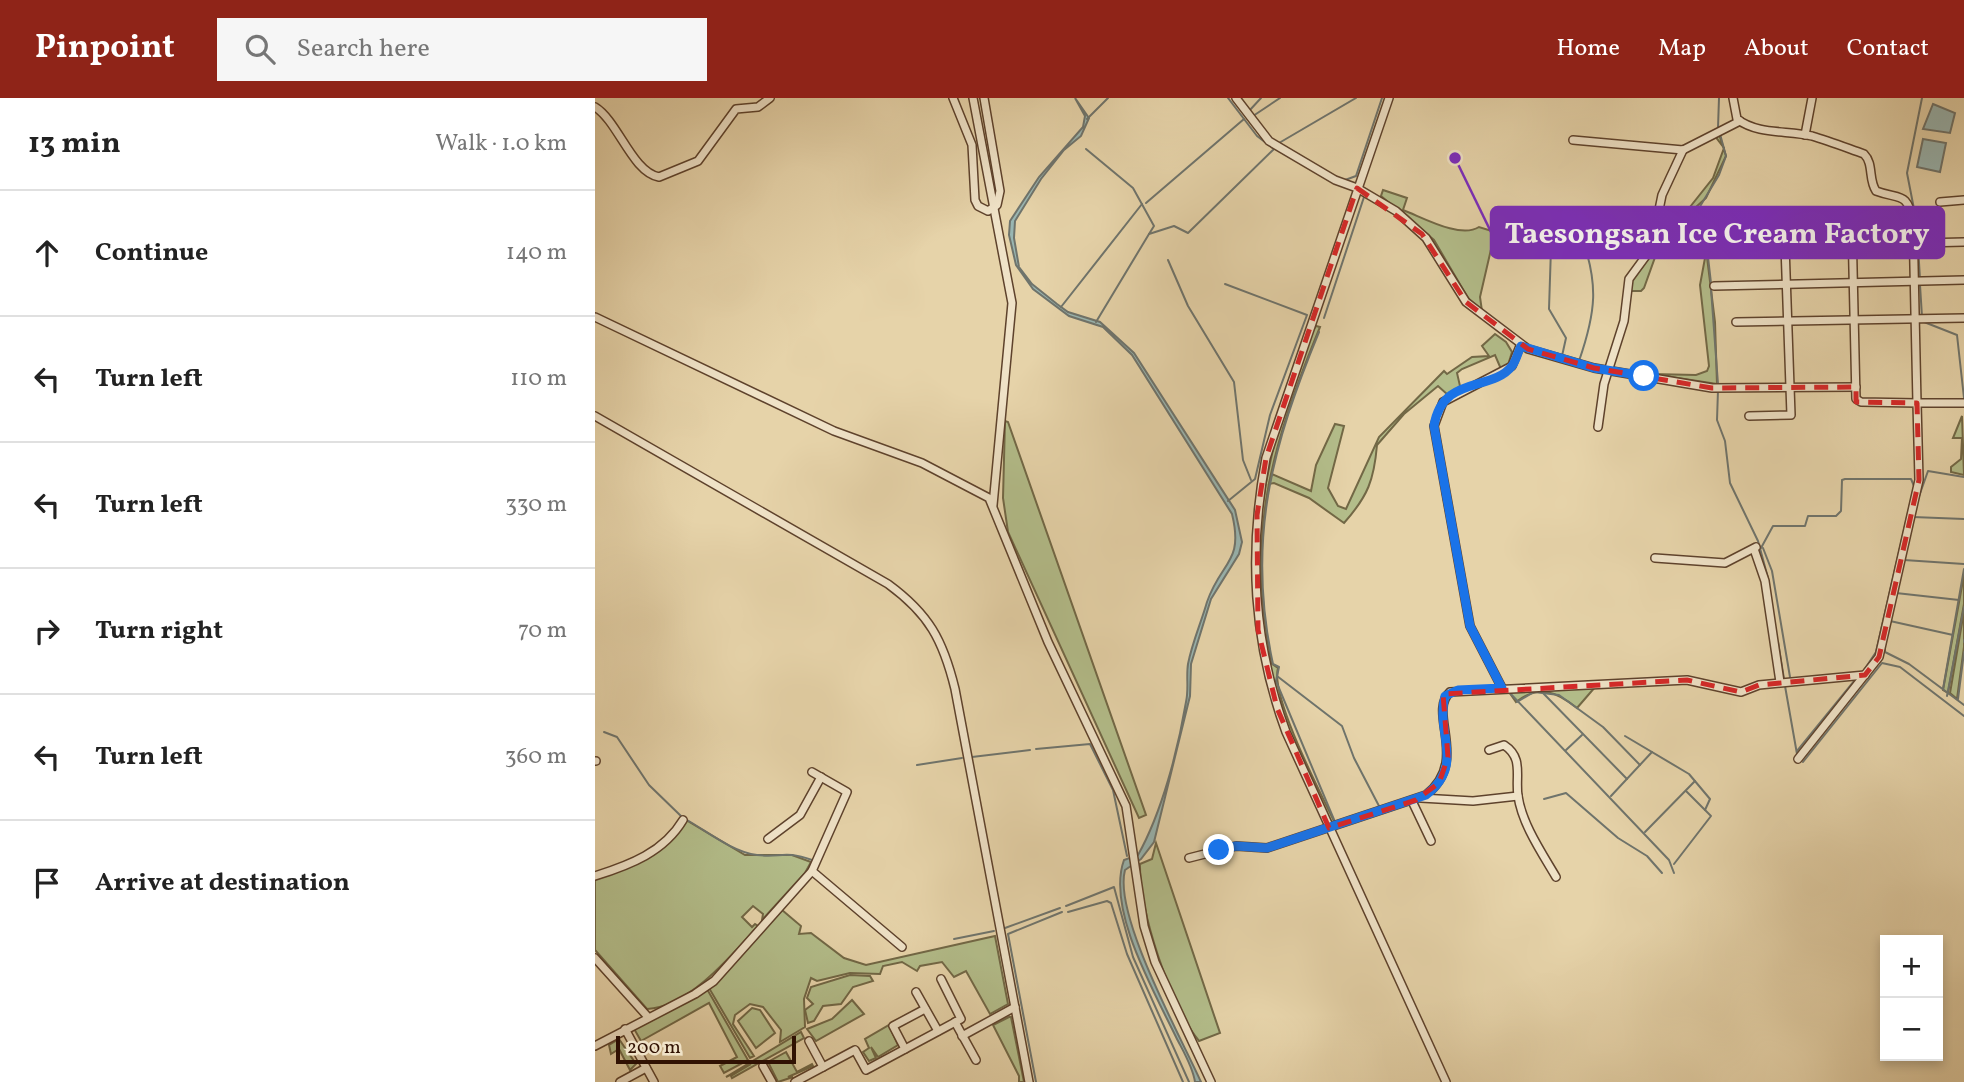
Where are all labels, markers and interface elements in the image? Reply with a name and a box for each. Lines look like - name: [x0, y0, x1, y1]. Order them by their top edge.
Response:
- search box: [217, 18, 707, 81]
- text: Pinpoint: [35, 26, 175, 72]
- icon: search: [241, 30, 279, 68]
- text: Search here: [297, 31, 430, 67]
- text: Home: [1556, 32, 1620, 66]
- text: Map: [1658, 32, 1706, 66]
- text: About: [1744, 32, 1809, 66]
- text: Contact: [1847, 32, 1929, 66]
- text: 13 min: [28, 123, 121, 165]
- text: Walk · 1.0 km: [435, 128, 567, 160]
- callout: Taesongsan Ice Cream Factory: [1491, 207, 1944, 258]
- text: Taesongsan Ice Cream Factory: [1504, 214, 1930, 256]
- icon: ahead: [28, 234, 66, 272]
- text: Continue: [95, 235, 208, 271]
- text: 140 m: [506, 237, 567, 269]
- icon: left: [28, 360, 66, 398]
- route start: [1628, 360, 1659, 391]
- text: Turn left: [95, 361, 203, 397]
- text: 110 m: [510, 363, 567, 395]
- icon: left: [28, 486, 66, 524]
- text: Turn left: [95, 487, 203, 523]
- text: 330 m: [505, 489, 567, 521]
- icon: right: [28, 612, 66, 650]
- text: Turn right: [95, 613, 223, 649]
- text: 70 m: [518, 615, 567, 647]
- icon: left: [28, 738, 66, 776]
- text: Turn left: [95, 739, 203, 775]
- text: 360 m: [505, 741, 567, 773]
- route end: [1203, 834, 1234, 865]
- icon: arrive: [28, 864, 66, 902]
- text: Arrive at destination: [95, 865, 350, 901]
- map controls: [1880, 935, 1943, 1061]
- button: +: [1880, 935, 1943, 998]
- button: −: [1880, 998, 1943, 1061]
- scale bar: [616, 1033, 796, 1065]
- text: 200 m: [627, 1035, 681, 1061]

